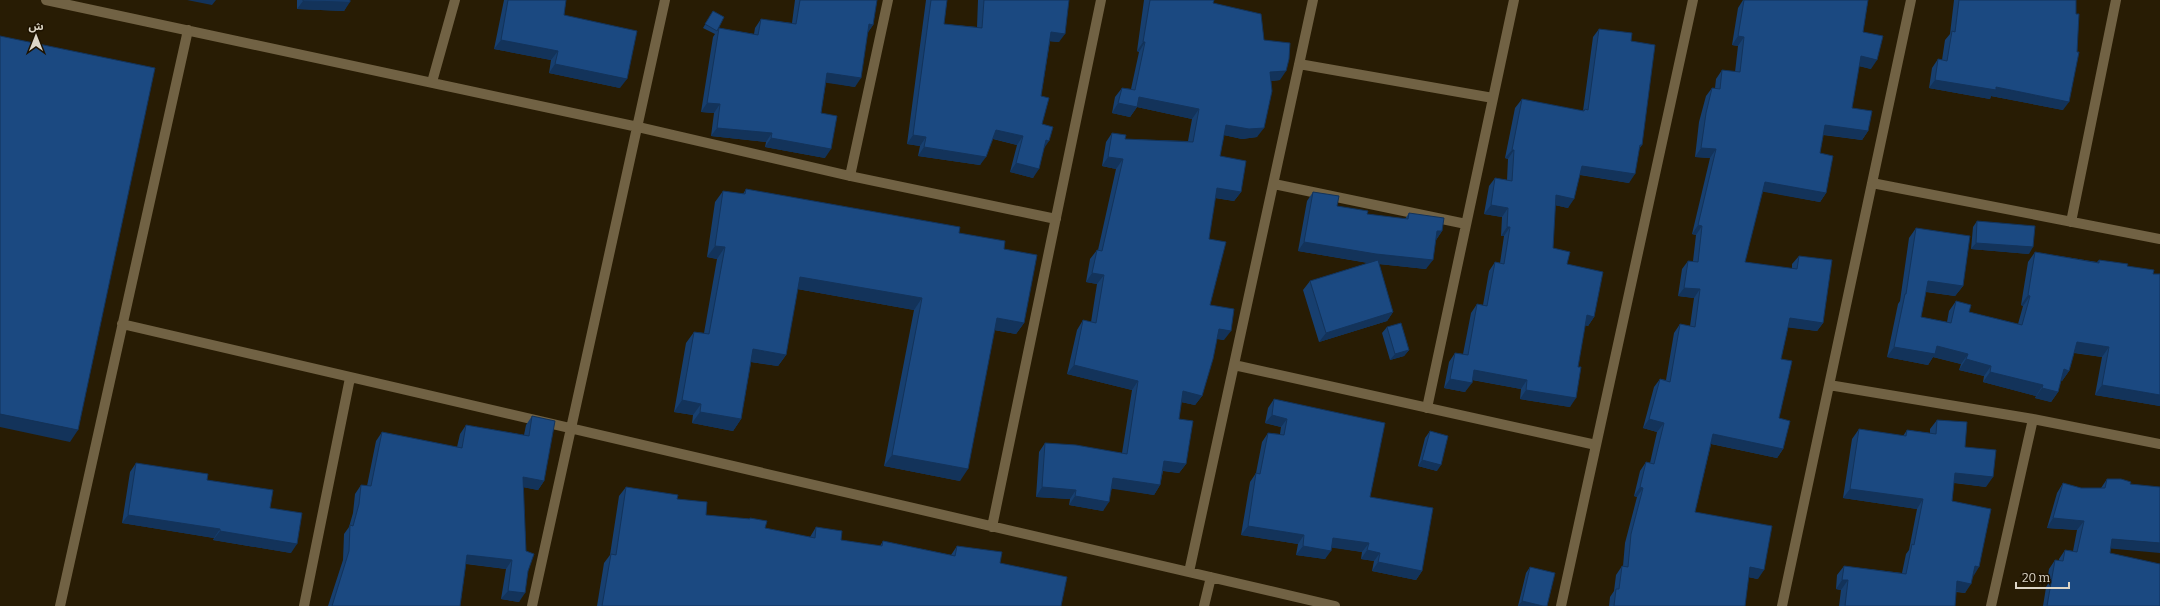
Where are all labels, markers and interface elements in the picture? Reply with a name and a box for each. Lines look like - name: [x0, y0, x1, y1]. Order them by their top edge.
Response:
- north arrow: [16, 16, 56, 56]
- text: ش: [28, 20, 44, 33]
- scale bar: [2016, 564, 2069, 590]
- text: 20 m: [2022, 571, 2051, 585]

